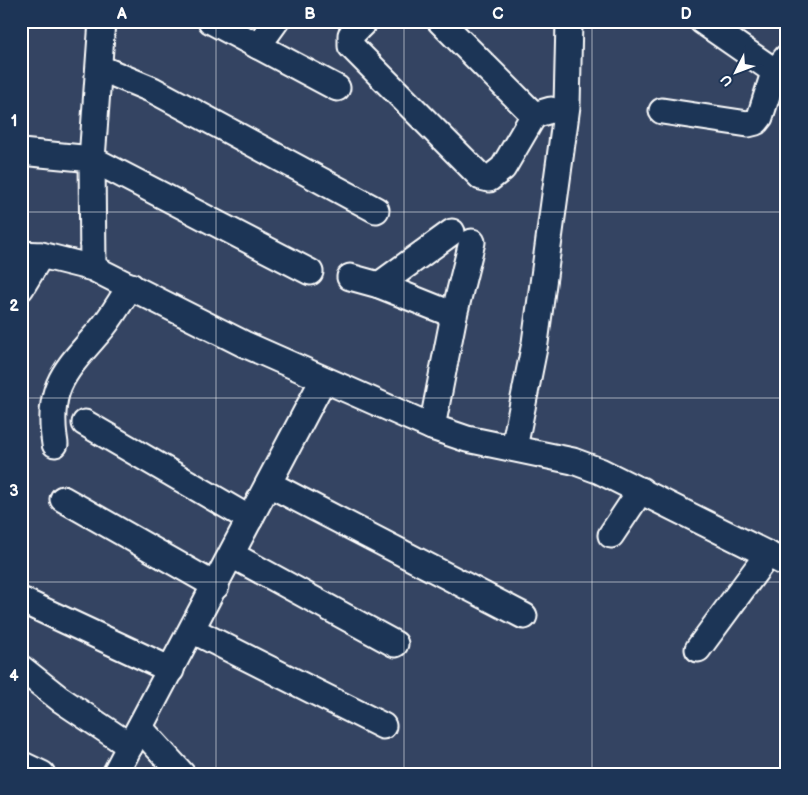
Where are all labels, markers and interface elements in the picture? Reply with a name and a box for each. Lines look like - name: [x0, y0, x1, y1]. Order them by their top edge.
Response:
- text: A: [116, 5, 127, 24]
- text: B: [304, 5, 316, 24]
- text: C: [492, 5, 504, 24]
- text: D: [680, 5, 692, 24]
- north arrow: [710, 48, 760, 98]
- text: U: [717, 71, 736, 90]
- text: 1: [11, 112, 17, 131]
- text: 2: [9, 297, 19, 316]
- text: 3: [9, 482, 19, 501]
- text: 4: [9, 667, 19, 686]

